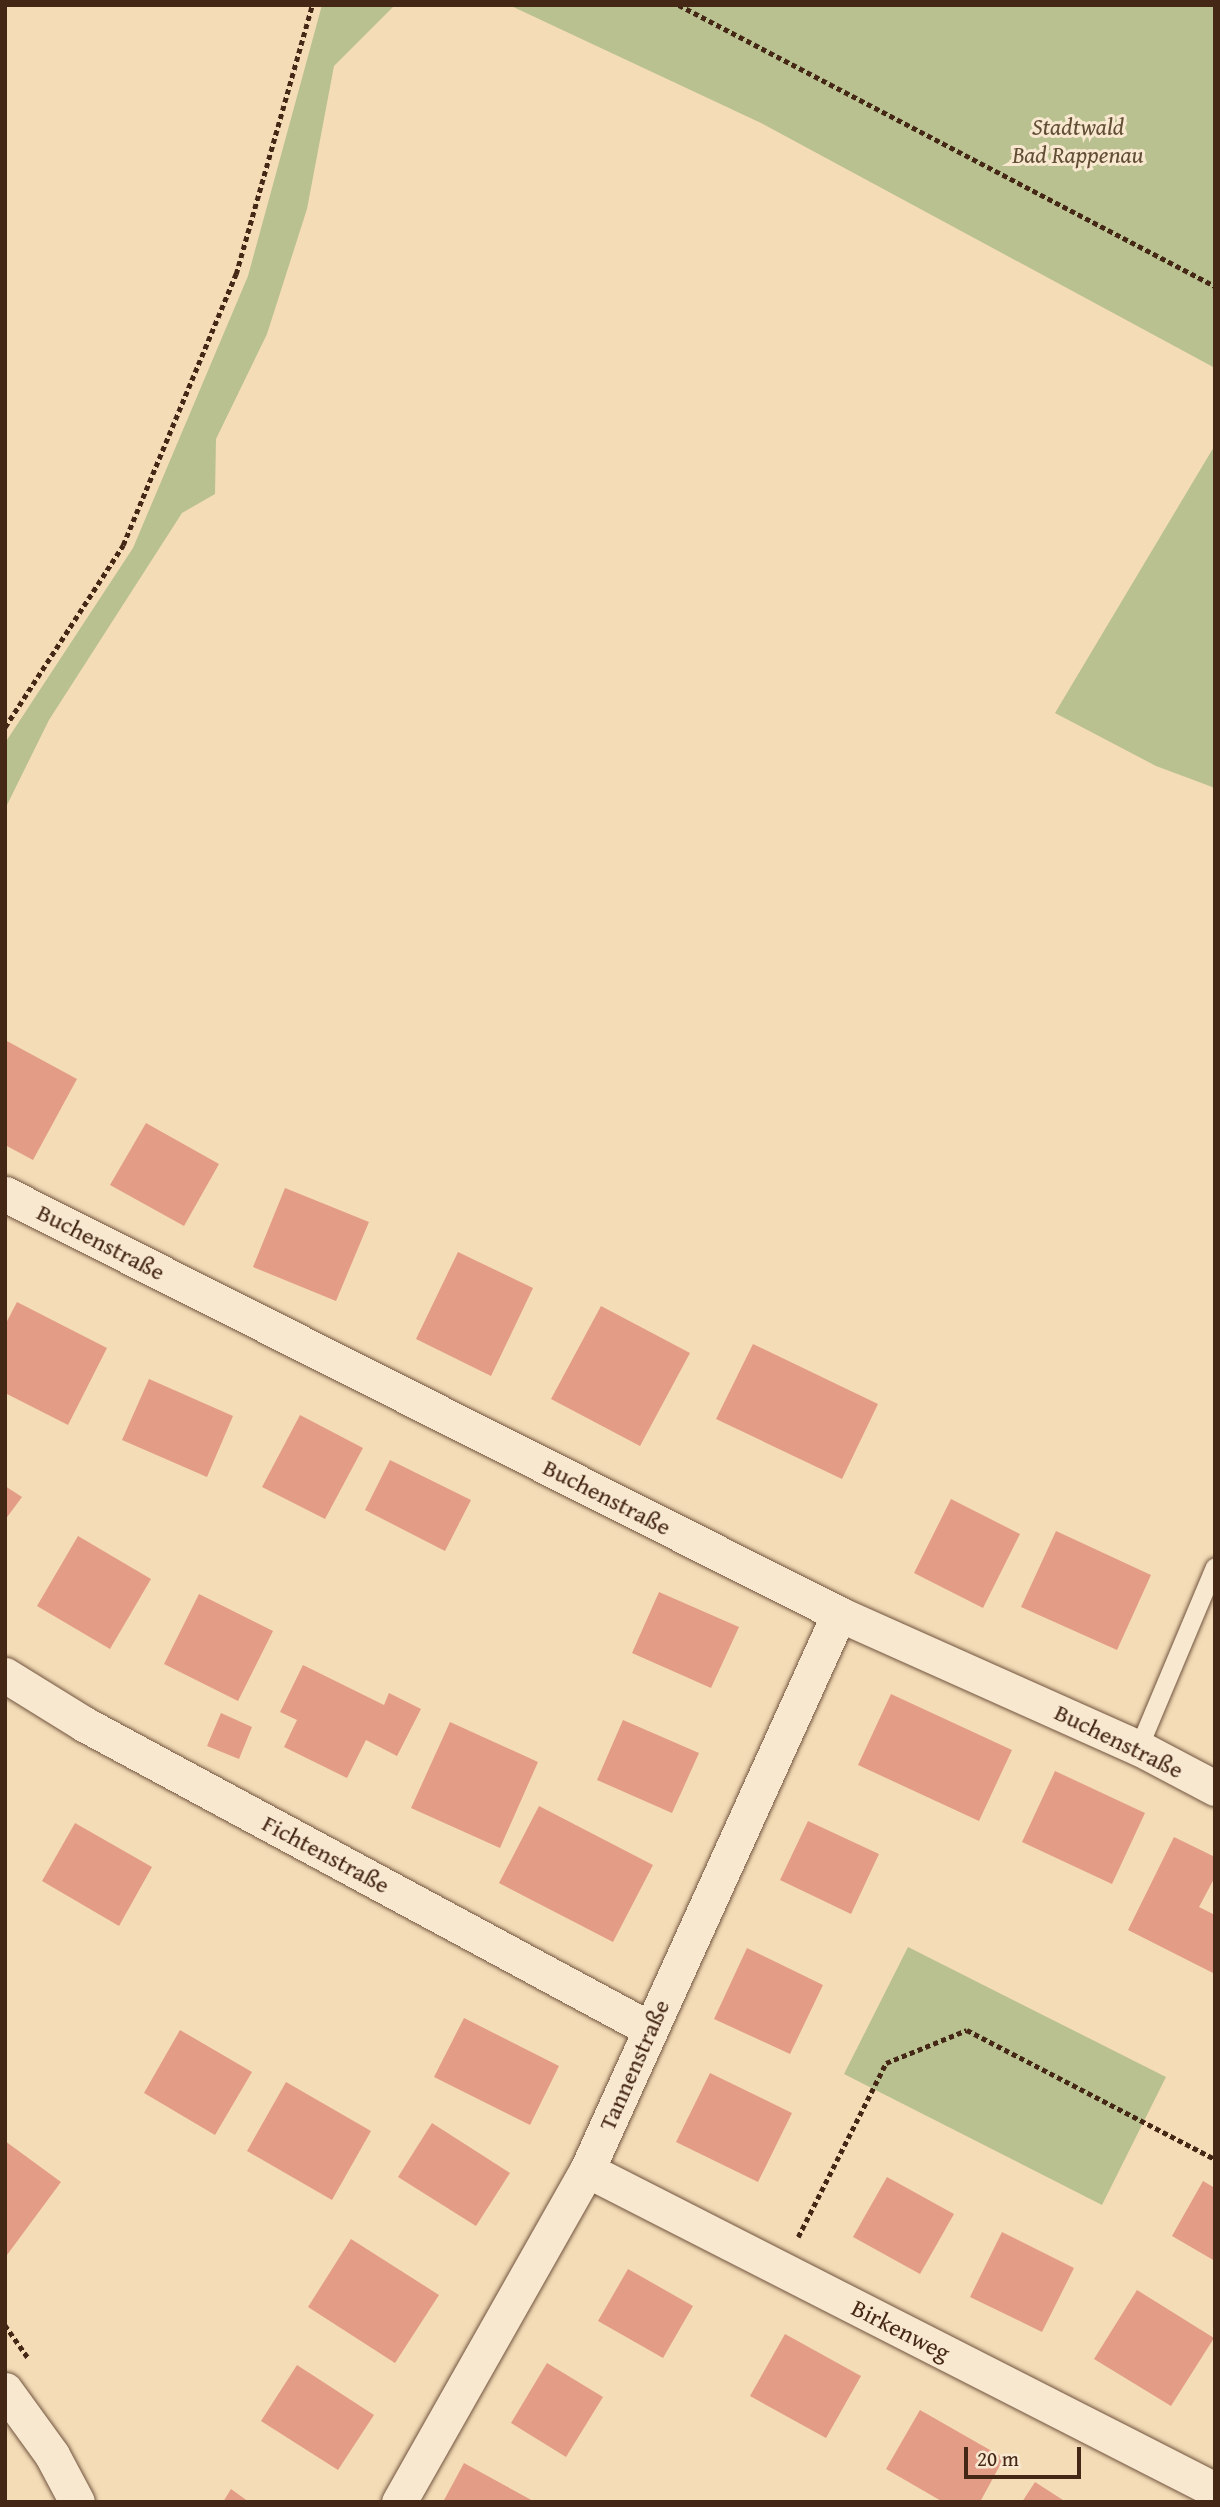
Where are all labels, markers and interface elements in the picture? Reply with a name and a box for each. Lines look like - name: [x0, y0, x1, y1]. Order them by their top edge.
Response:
- park label: Stadtwald Bad Rappenau: [1012, 113, 1144, 169]
- street label: Buchenstraße: [32, 1198, 170, 1286]
- street label: Buchenstraße: [538, 1453, 676, 1541]
- street label: Buchenstraße: [1050, 1697, 1188, 1785]
- street label: Fichtenstraße: [258, 1808, 394, 1900]
- street label: Tannenstraße: [592, 1995, 676, 2135]
- street label: Birkenweg: [847, 2293, 955, 2367]
- scale bar: [968, 2434, 1085, 2478]
- text: 20 m: [977, 2443, 1019, 2474]

